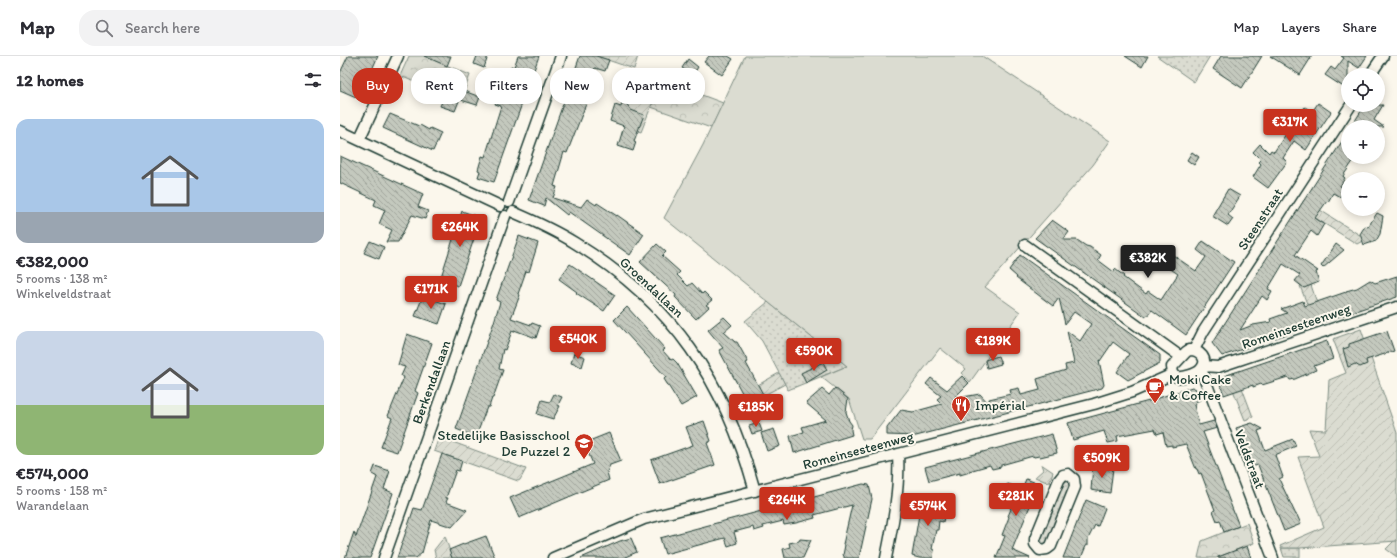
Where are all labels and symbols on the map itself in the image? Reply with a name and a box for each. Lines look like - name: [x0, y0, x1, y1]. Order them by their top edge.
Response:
- pin: €317K: [1262, 109, 1318, 143]
- street label: Steenstraat: [1234, 185, 1287, 254]
- pin: €264K: [432, 214, 488, 248]
- pin: €382K: [1120, 245, 1176, 279]
- street label: Groendallaan: [616, 253, 687, 321]
- pin: €171K: [403, 276, 459, 310]
- street label: Romeinsesteenweg: [1239, 300, 1354, 353]
- pin: €540K: [550, 326, 606, 360]
- pin: €189K: [965, 328, 1021, 362]
- street label: Berkendallaan: [408, 338, 455, 426]
- pin: €590K: [786, 338, 842, 372]
- place label: Moki Cake & Coffee: [1169, 371, 1232, 404]
- cafe icon: Moki Cake & Coffee: [1144, 376, 1166, 404]
- pin: €185K: [728, 394, 784, 428]
- restaurant icon: Impérial: [950, 394, 972, 422]
- place label: Impérial: [975, 397, 1026, 414]
- place label: Stedelijke Basisschool De Puzzel 2: [438, 427, 571, 460]
- street label: Romeinsesteenweg: [801, 427, 916, 473]
- street label: Veldstraat: [1230, 427, 1269, 491]
- school or university icon: Stedelijke Basisschool De Puzzel 2: [573, 432, 595, 460]
- pin: €509K: [1074, 445, 1130, 479]
- pin: €281K: [988, 483, 1044, 517]
- pin: €264K: [759, 487, 815, 521]
- pin: €574K: [900, 493, 956, 527]

